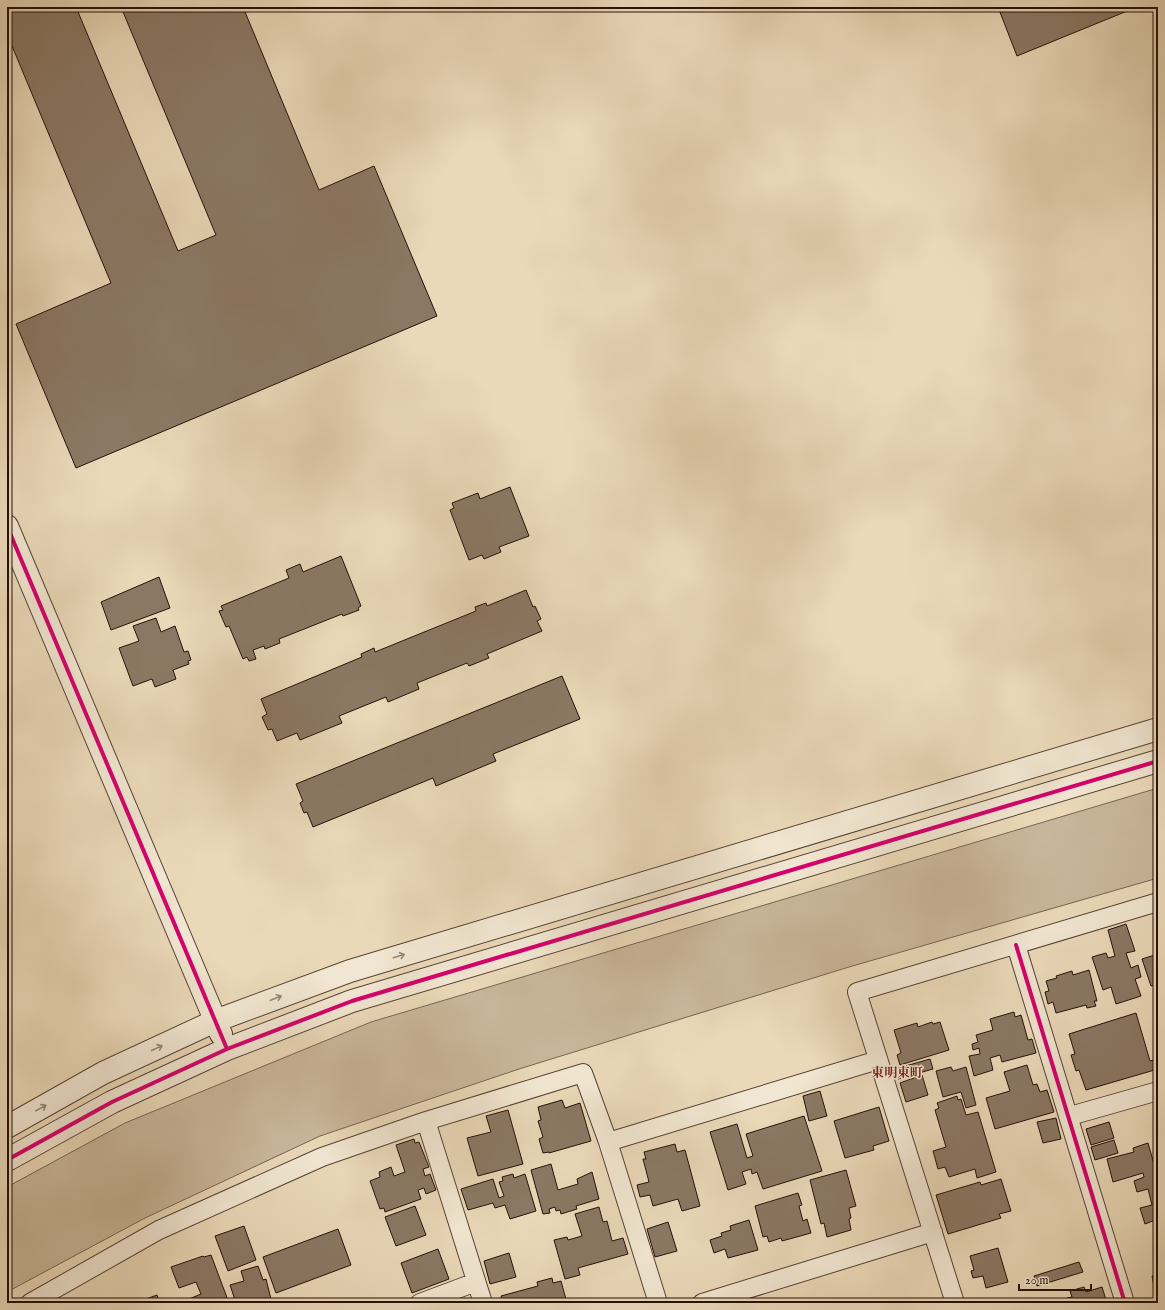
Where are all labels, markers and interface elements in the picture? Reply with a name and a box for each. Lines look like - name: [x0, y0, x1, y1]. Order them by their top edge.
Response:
- one-way arrow: [393, 952, 406, 959]
- one-way arrow: [270, 994, 282, 1002]
- one-way arrow: [150, 1044, 162, 1051]
- district label: 東明東町: [871, 1065, 923, 1082]
- one-way arrow: [35, 1103, 47, 1111]
- scale bar: [1019, 1266, 1091, 1292]
- text: 20 m: [1025, 1273, 1048, 1288]

